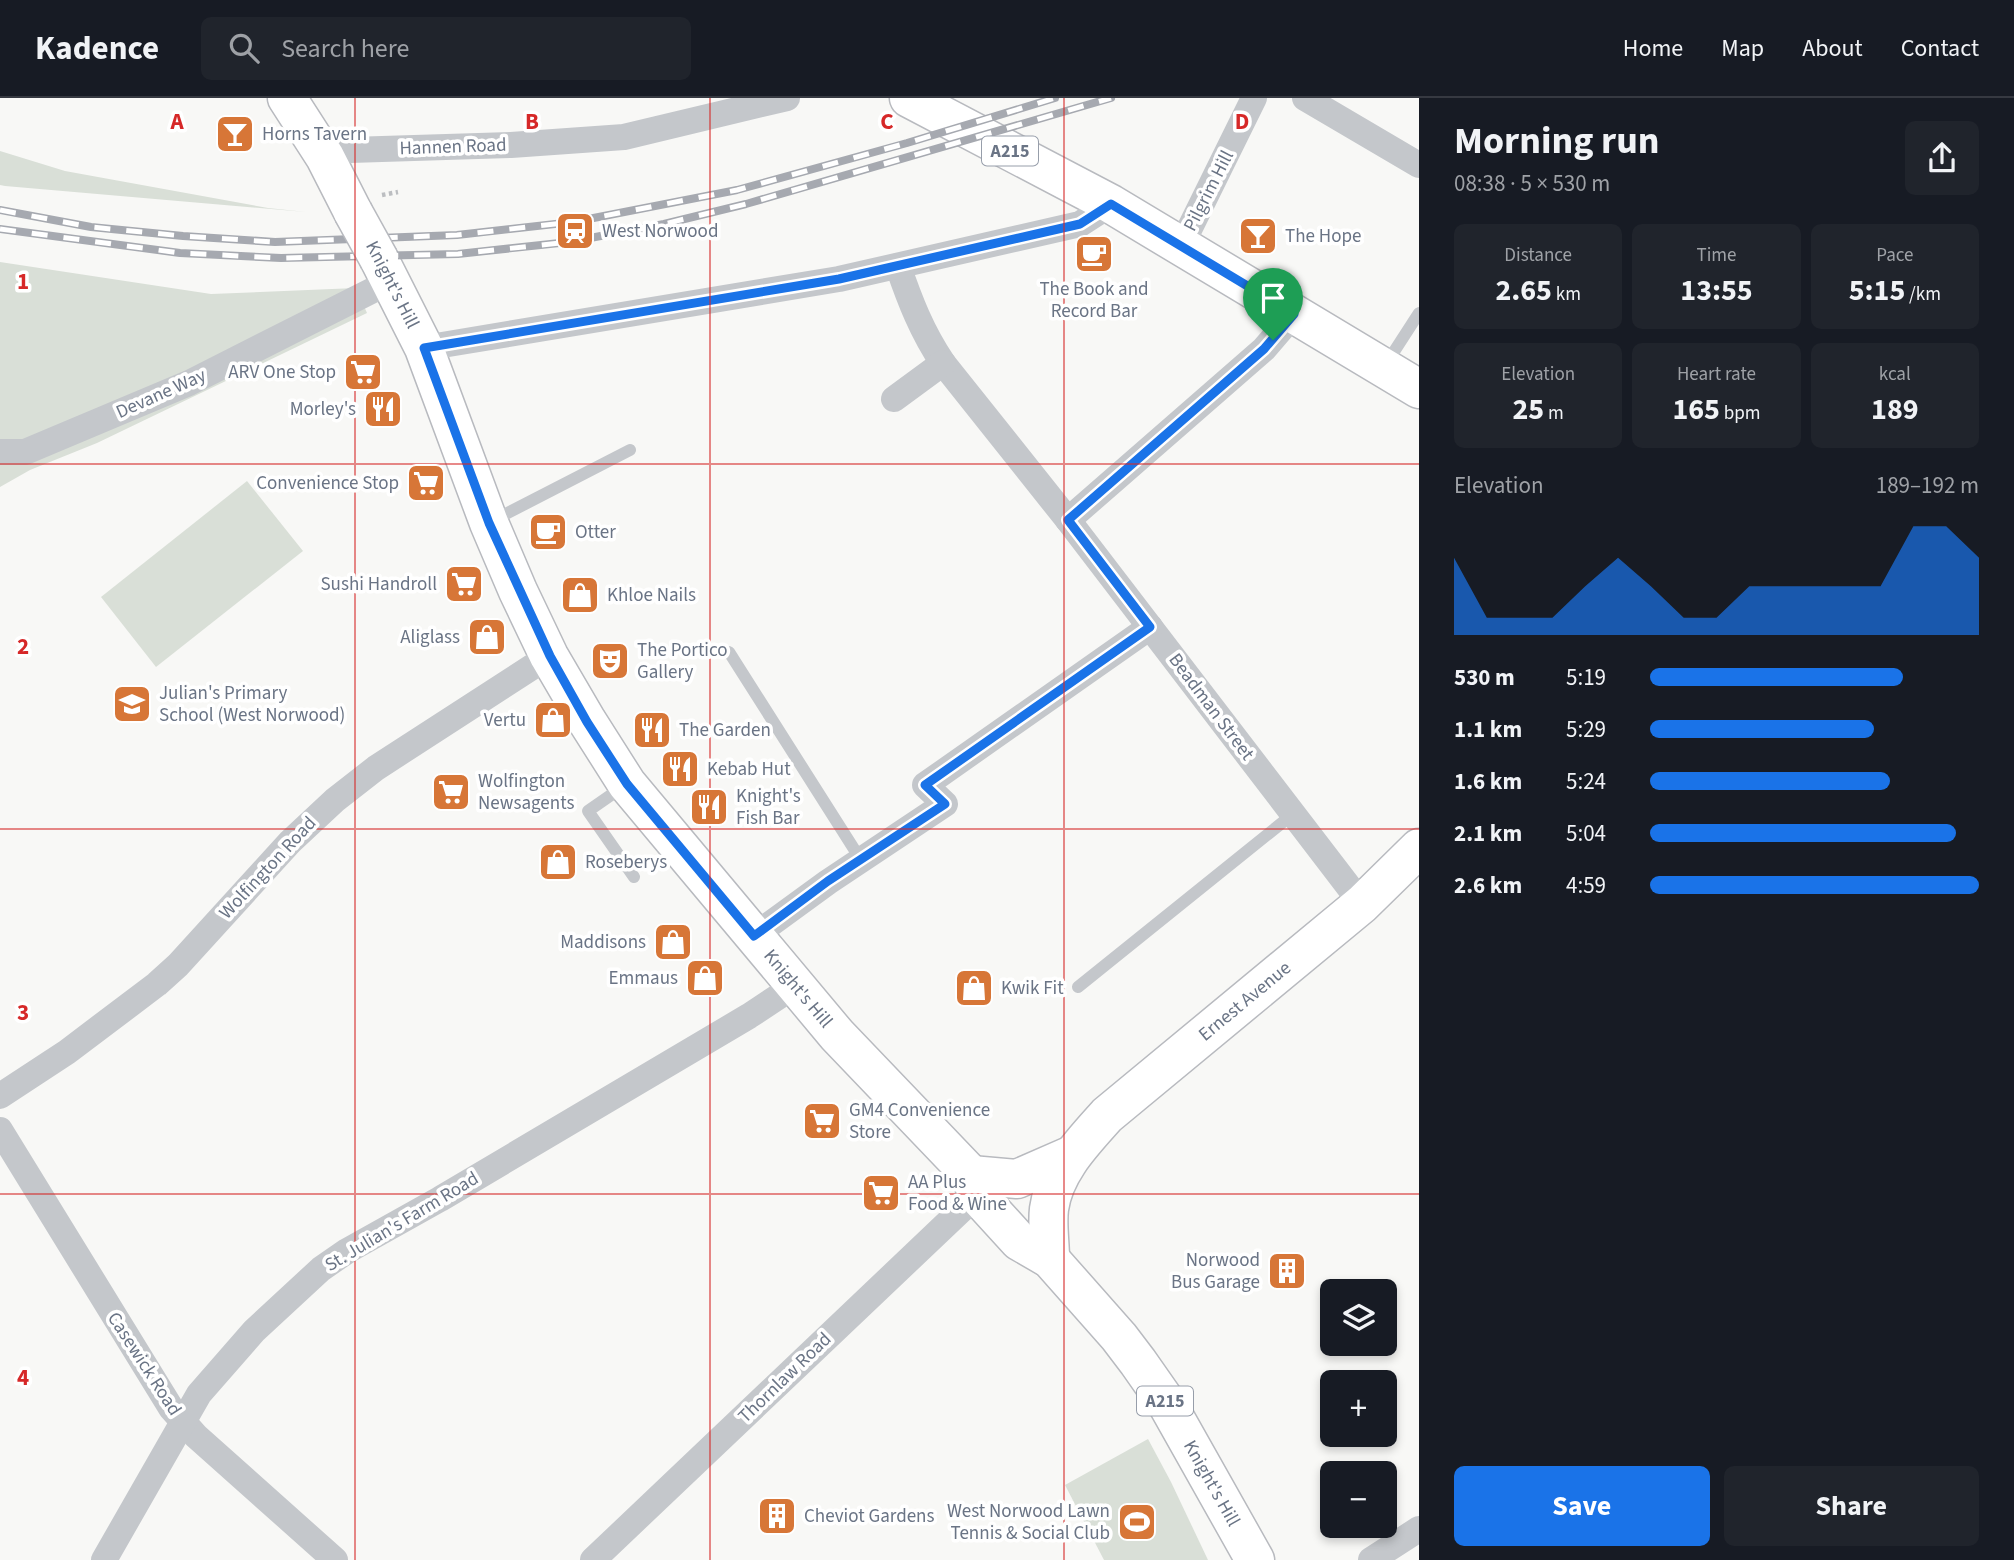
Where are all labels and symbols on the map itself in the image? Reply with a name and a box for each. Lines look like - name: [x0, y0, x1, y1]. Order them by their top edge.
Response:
- text: A: [169, 105, 184, 138]
- text: B: [525, 105, 539, 138]
- text: C: [880, 105, 894, 138]
- text: D: [1235, 105, 1249, 138]
- bar icon: Horns Tavern: [214, 113, 256, 155]
- place label: Horns Tavern: [262, 121, 367, 148]
- street label: Hannen Road: [399, 132, 507, 162]
- road number: A215: [982, 136, 1038, 166]
- street label: Pilgrim Hill: [1177, 146, 1241, 236]
- station icon: West Norwood: [554, 210, 596, 252]
- bar icon: The Hope: [1237, 215, 1279, 257]
- place label: West Norwood: [602, 218, 718, 245]
- place label: The Hope: [1285, 223, 1361, 250]
- cafe icon: The Book and Record Bar: [1073, 233, 1115, 275]
- street label: Knight's Hill: [358, 236, 426, 334]
- text: 1: [17, 265, 29, 298]
- pin: [1243, 268, 1303, 340]
- place label: The Book and Record Bar: [1039, 276, 1149, 325]
- supermarket icon: ARV One Stop: [342, 351, 384, 393]
- place label: ARV One Stop: [228, 359, 336, 386]
- street label: Devane Way: [112, 362, 210, 426]
- restaurant icon: Morley's: [362, 388, 404, 430]
- place label: Morley's: [290, 396, 356, 423]
- supermarket icon: Convenience Stop: [405, 462, 447, 504]
- place label: Convenience Stop: [256, 470, 399, 497]
- cafe icon: Otter: [527, 511, 569, 553]
- place label: Otter: [575, 519, 616, 546]
- supermarket icon: Sushi Handroll: [443, 563, 485, 605]
- place label: Sushi Handroll: [320, 571, 437, 598]
- shop icon: Khloe Nails: [559, 574, 601, 616]
- place label: Khloe Nails: [607, 582, 696, 609]
- shop icon: Aliglass: [466, 616, 508, 658]
- place label: Aliglass: [400, 624, 460, 651]
- text: 2: [17, 630, 29, 663]
- place label: The Portico Gallery: [637, 637, 728, 686]
- theatre icon: The Portico Gallery: [589, 640, 631, 682]
- street label: Beadman Street: [1162, 648, 1261, 767]
- place label: Julian's Primary School (West Norwood): [159, 680, 345, 729]
- school or university icon: Julian's Primary School (West Norwood): [111, 683, 153, 725]
- shop icon: Vertu: [532, 699, 574, 741]
- place label: Vertu: [484, 707, 526, 734]
- restaurant icon: The Garden: [631, 709, 673, 751]
- place label: The Garden: [679, 717, 771, 744]
- restaurant icon: Kebab Hut: [659, 748, 701, 790]
- place label: Kebab Hut: [707, 756, 791, 783]
- place label: Wolfington Newsagents: [478, 768, 574, 817]
- supermarket icon: Wolfington Newsagents: [430, 771, 472, 813]
- place label: Knight's Fish Bar: [736, 783, 801, 832]
- restaurant icon: Knight's Fish Bar: [688, 786, 730, 828]
- street label: Wolfington Road: [213, 811, 323, 925]
- shop icon: Roseberys: [537, 841, 579, 883]
- place label: Roseberys: [585, 849, 667, 876]
- shop icon: Maddisons: [652, 921, 694, 963]
- place label: Maddisons: [560, 929, 646, 956]
- street label: Knight's Hill: [757, 943, 839, 1034]
- street label: Ernest Avenue: [1193, 955, 1297, 1047]
- shop icon: Emmaus: [684, 957, 726, 999]
- place label: Emmaus: [609, 965, 678, 992]
- shop icon: Kwik Fit: [953, 967, 995, 1009]
- place label: Kwik Fit: [1001, 975, 1064, 1002]
- text: 3: [17, 996, 29, 1029]
- place label: GM4 Convenience Store: [849, 1097, 990, 1146]
- supermarket icon: GM4 Convenience Store: [801, 1100, 843, 1142]
- street label: St. Julian's Farm Road: [320, 1165, 484, 1279]
- place label: AA Plus Food & Wine: [908, 1169, 1007, 1218]
- supermarket icon: AA Plus Food & Wine: [860, 1172, 902, 1214]
- place label: Norwood Bus Garage: [1171, 1247, 1260, 1296]
- building icon: Norwood Bus Garage: [1266, 1250, 1308, 1292]
- street label: Casewick Road: [100, 1307, 188, 1421]
- street label: Thornlaw Road: [732, 1326, 838, 1430]
- text: 4: [17, 1361, 29, 1394]
- road number: A215: [1137, 1386, 1193, 1416]
- street label: Knight's Hill: [1177, 1435, 1247, 1532]
- building icon: Cheviot Gardens: [756, 1495, 798, 1537]
- place label: West Norwood Lawn Tennis & Social Club: [947, 1498, 1110, 1547]
- sports icon: West Norwood Lawn Tennis & Social Club: [1116, 1501, 1158, 1543]
- place label: Cheviot Gardens: [804, 1503, 935, 1530]

